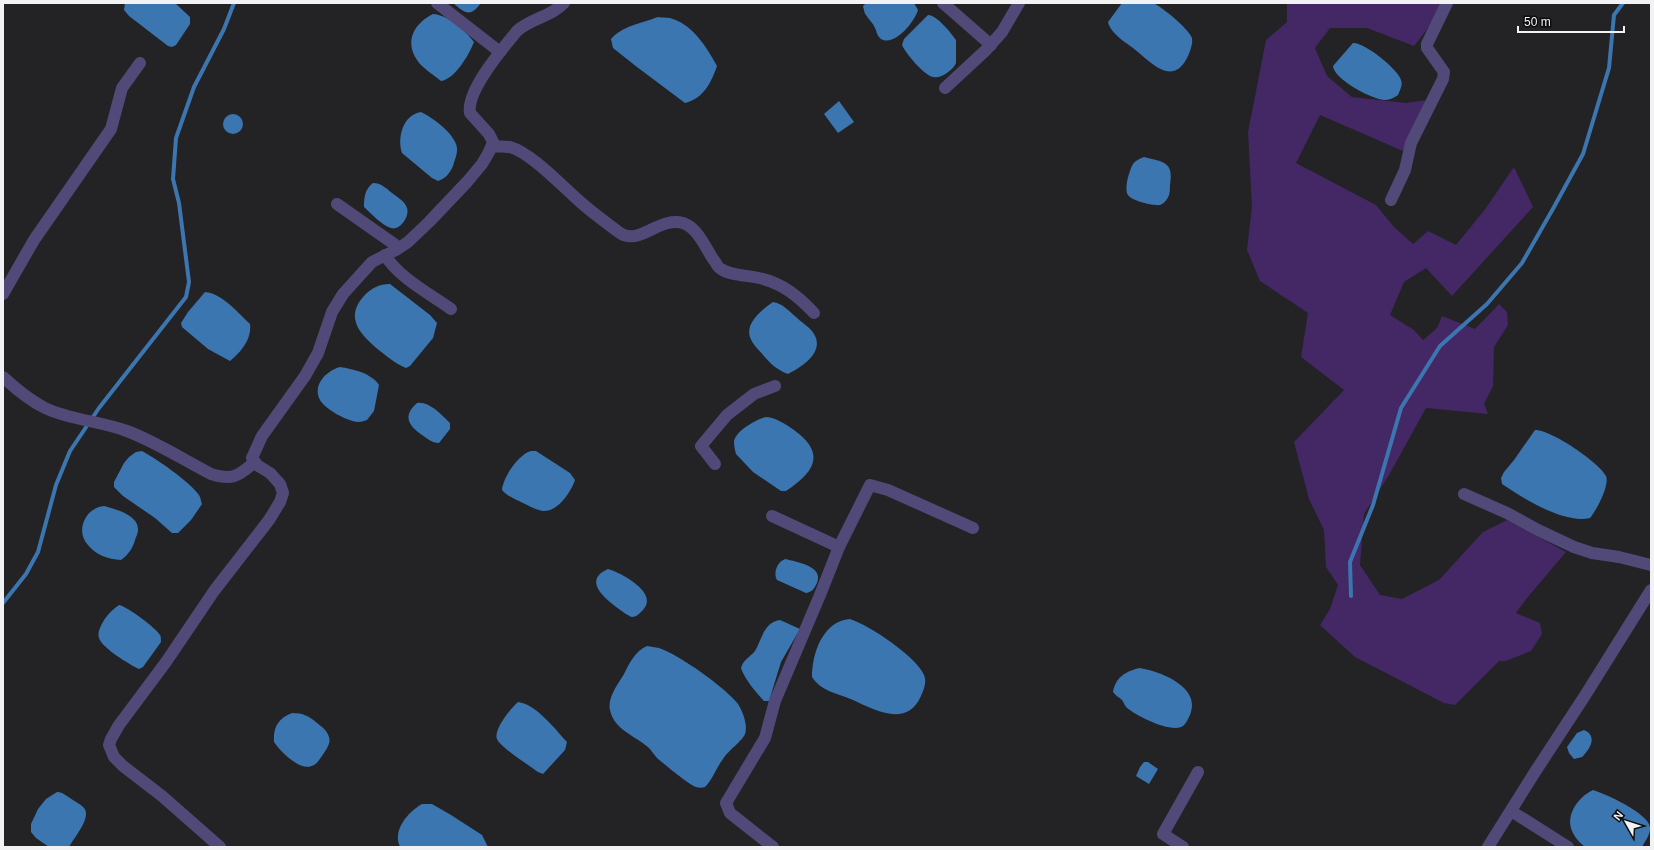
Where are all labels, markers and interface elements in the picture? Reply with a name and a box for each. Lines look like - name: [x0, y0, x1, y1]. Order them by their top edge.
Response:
- scale bar: [1518, 8, 1624, 34]
- text: 50 m: [1524, 15, 1551, 29]
- north arrow: [1606, 802, 1646, 842]
- text: N: [1611, 809, 1625, 823]

